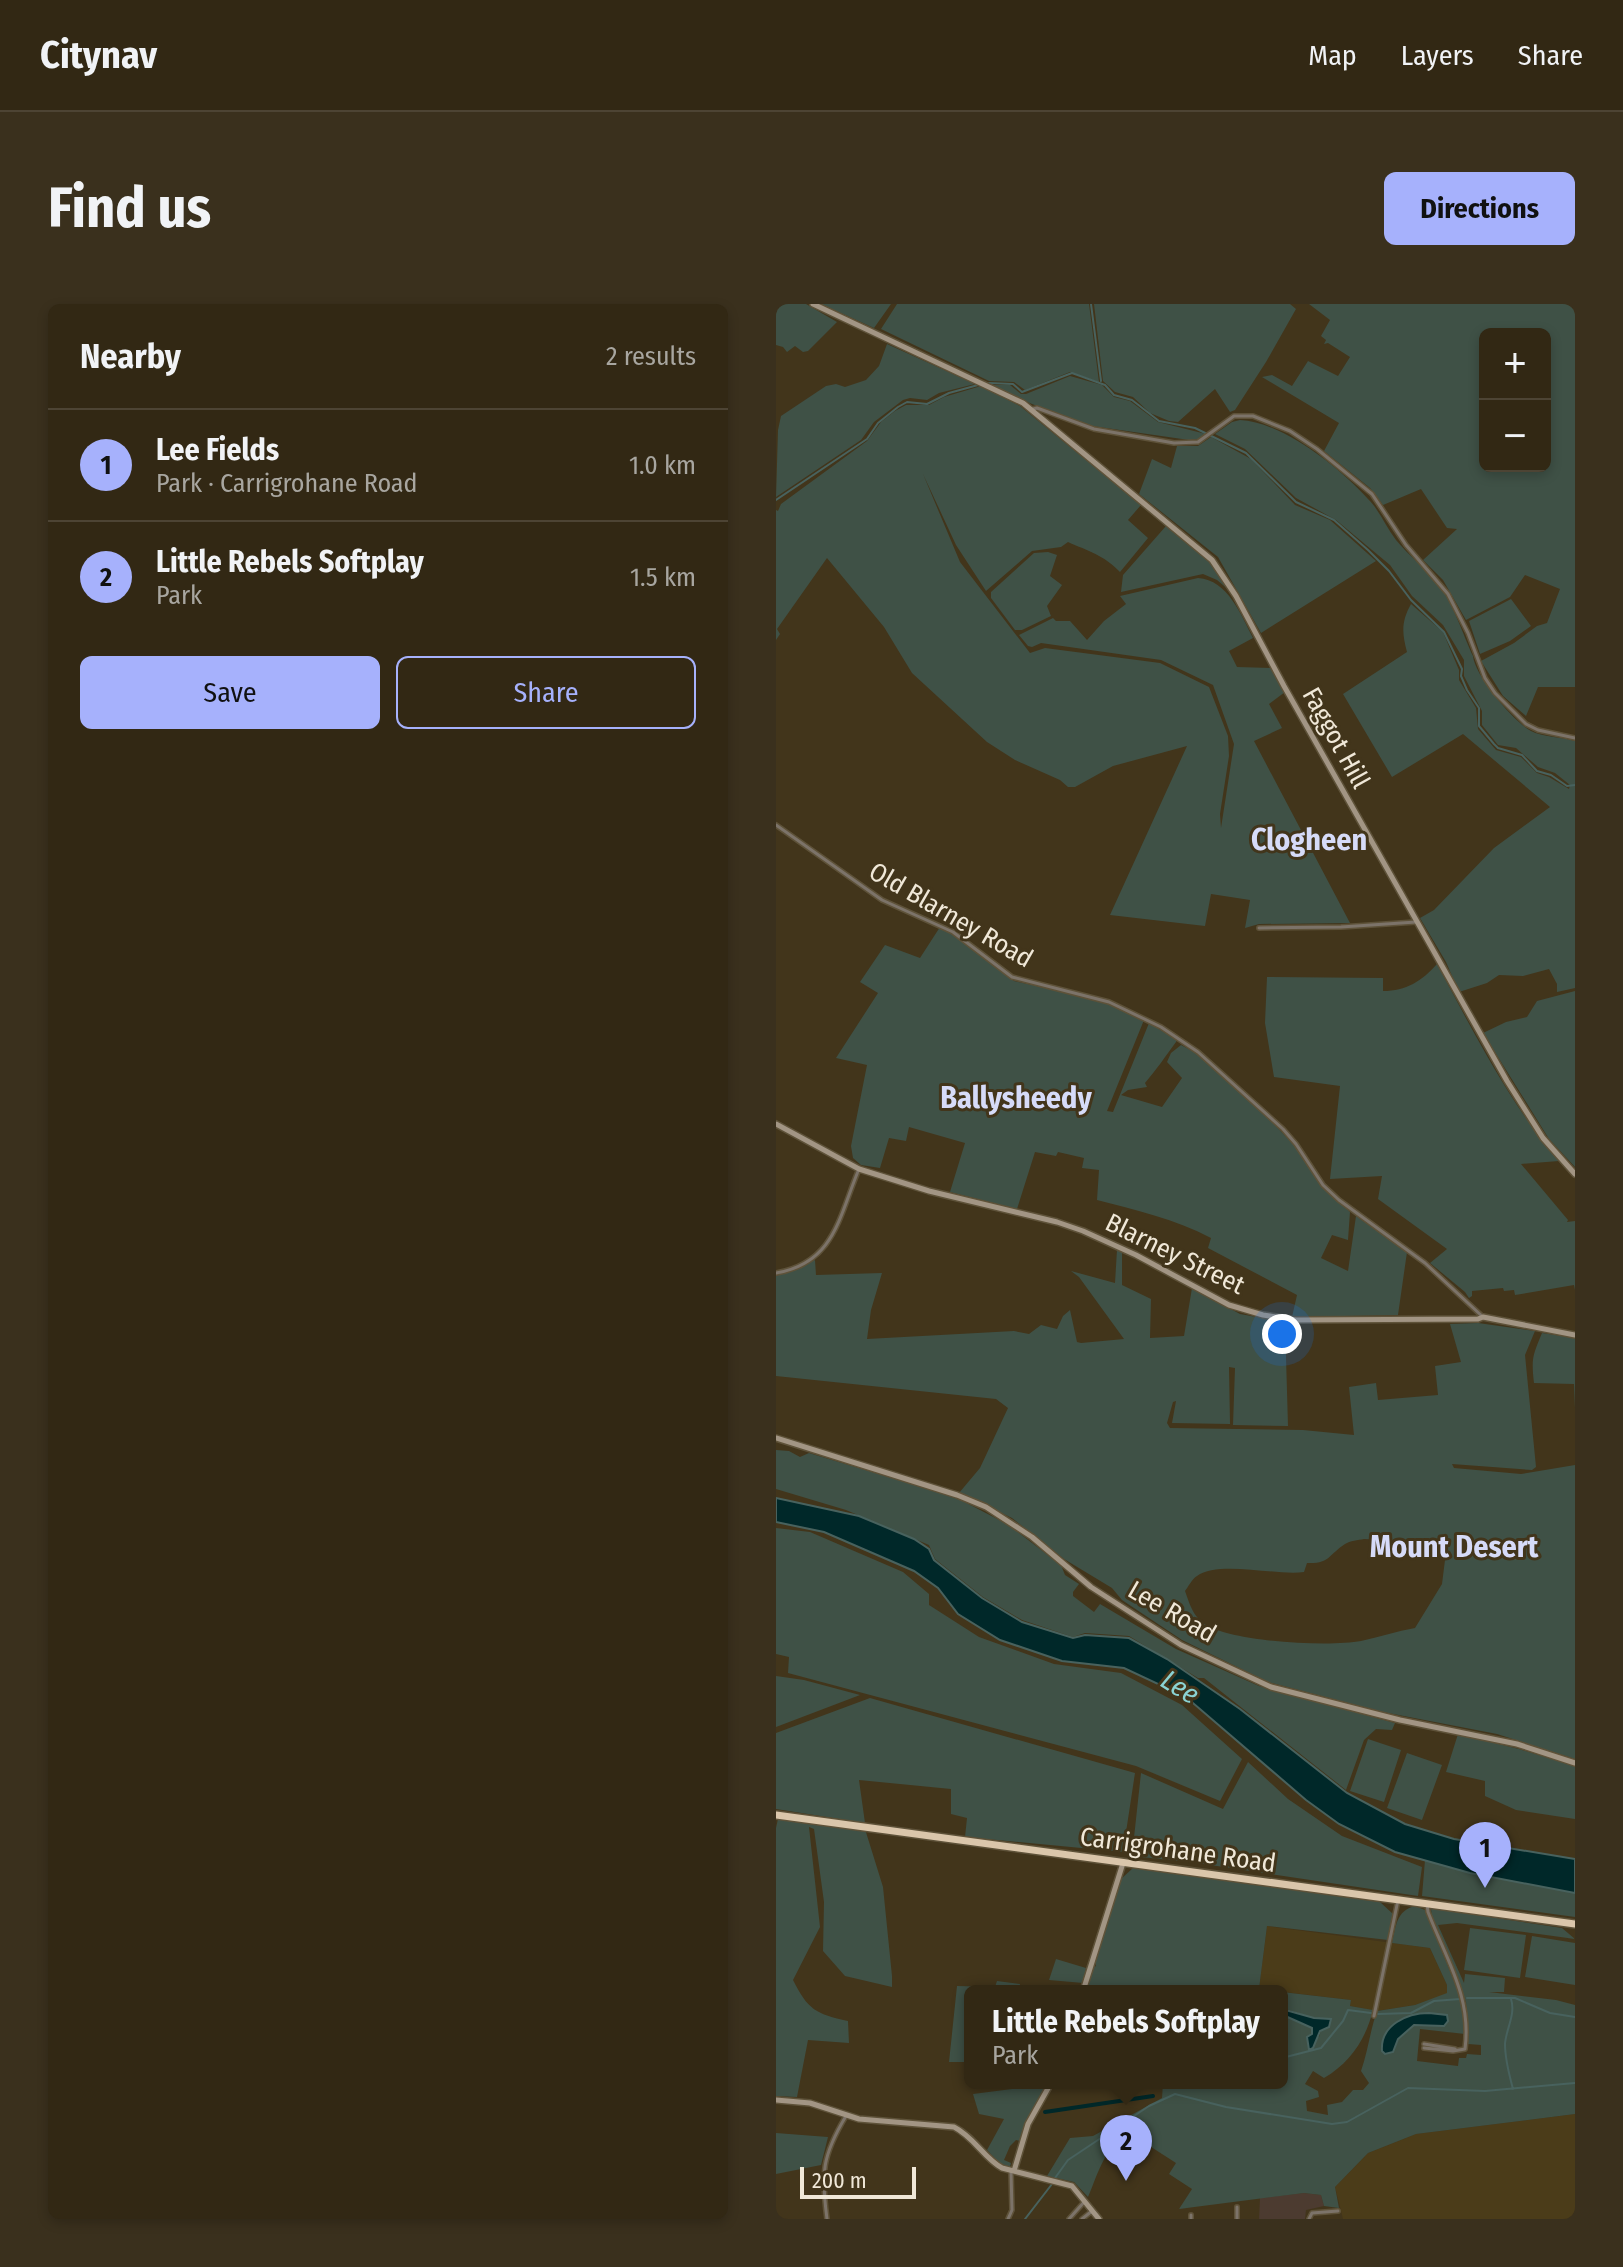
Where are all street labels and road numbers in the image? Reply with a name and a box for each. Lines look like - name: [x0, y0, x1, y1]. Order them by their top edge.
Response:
- street label: Faggot Hill: [1296, 682, 1376, 794]
- street label: Old Blarney Road: [864, 856, 1038, 974]
- street label: Blarney Street: [1100, 1207, 1250, 1301]
- street label: Lee Road: [1122, 1574, 1222, 1650]
- street label: Carrigrohane Road: [1078, 1821, 1278, 1879]

